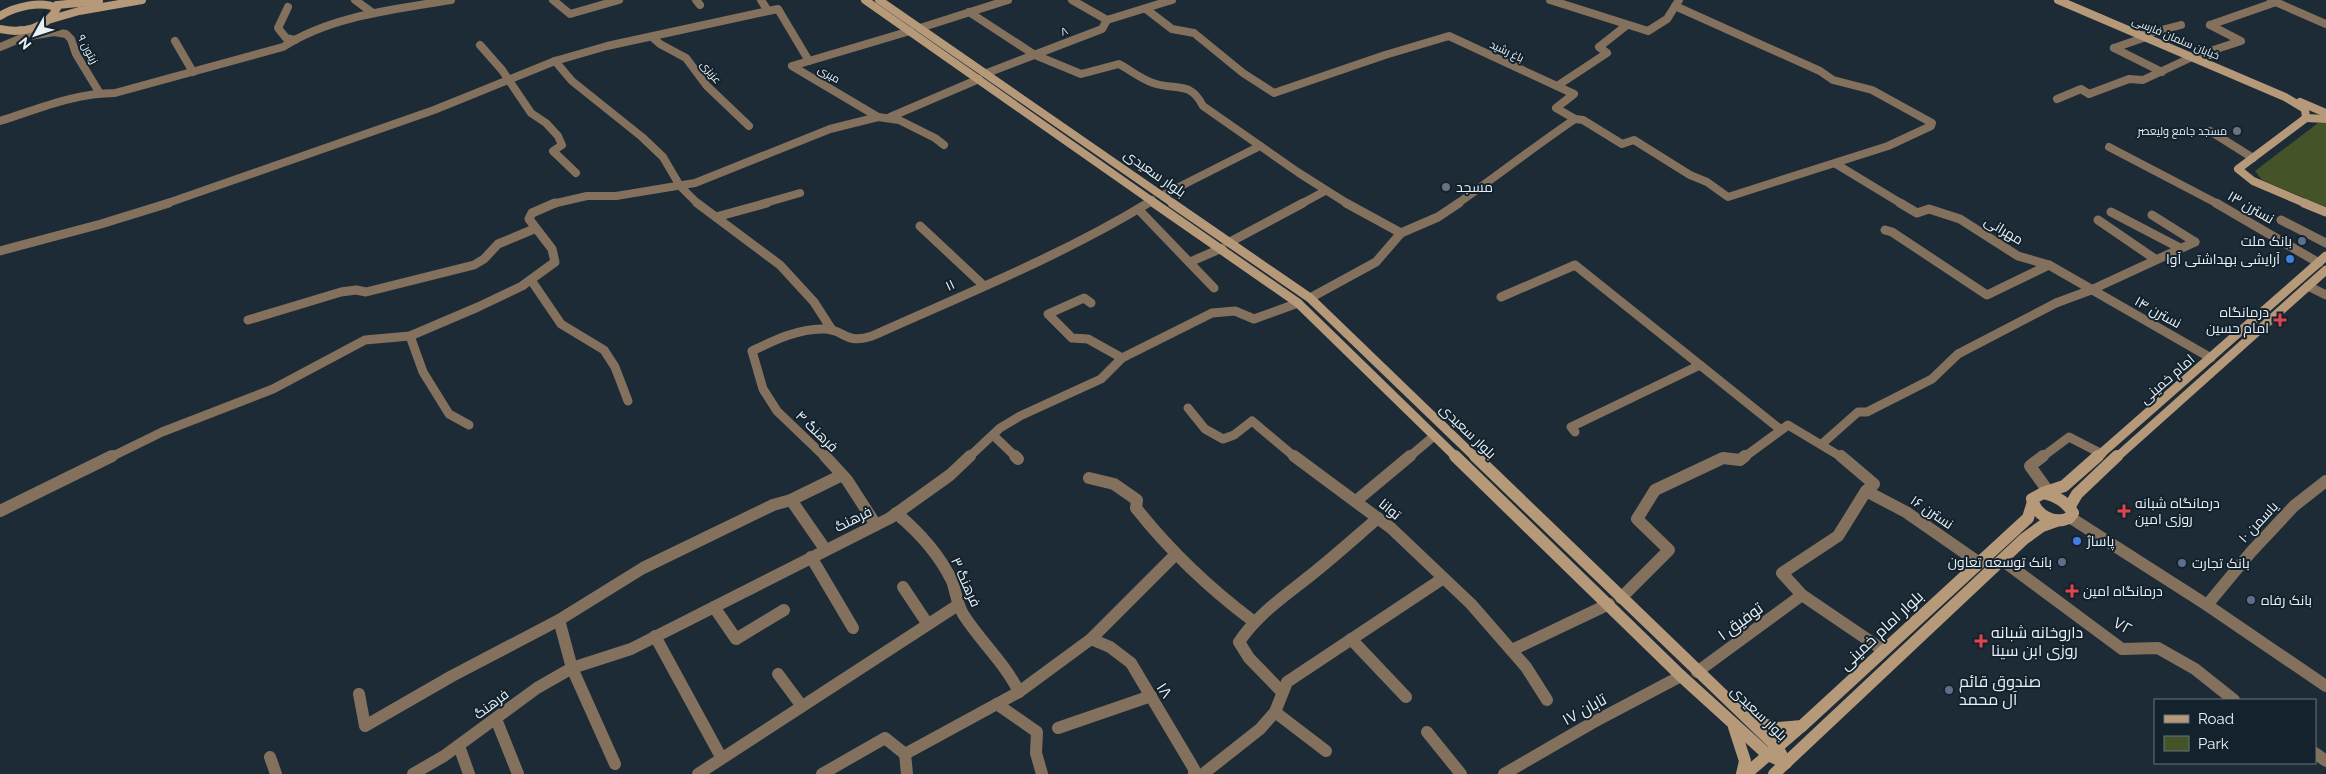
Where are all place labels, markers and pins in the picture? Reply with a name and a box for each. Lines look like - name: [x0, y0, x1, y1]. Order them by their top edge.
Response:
- place label: مسجد جامع ولیعصر: [2136, 125, 2227, 139]
- marker: مسجد جامع ولیعصر: [2231, 125, 2243, 137]
- place label: مسجد: [1456, 179, 1493, 195]
- marker: مسجد: [1440, 181, 1452, 193]
- place label: بانک ملت: [2241, 233, 2292, 249]
- marker: بانک ملت: [2296, 235, 2308, 247]
- place label: آرایشی بهداشتی آوا: [2166, 251, 2280, 267]
- marker: آرایشی بهداشتی آوا: [2284, 253, 2296, 265]
- place label: درمانگاه امام حسین: [2206, 304, 2269, 338]
- marker: درمانگاه امام حسین: [2273, 313, 2287, 327]
- place label: درمانگاه شبانه روزی امین: [2135, 495, 2220, 527]
- marker: درمانگاه شبانه روزی امین: [2117, 504, 2131, 518]
- place label: پاساژ: [2086, 533, 2115, 551]
- marker: پاساژ: [2071, 535, 2083, 547]
- place label: بانک توسعه تعاون: [1948, 554, 2052, 570]
- place label: بانک تجارت: [2192, 555, 2250, 571]
- marker: بانک توسعه تعاون: [2056, 556, 2068, 568]
- marker: بانک تجارت: [2176, 557, 2188, 569]
- place label: درمانگاه امین: [2083, 583, 2163, 599]
- marker: درمانگاه امین: [2065, 584, 2079, 598]
- place label: بانک رفاه: [2261, 592, 2312, 608]
- marker: بانک رفاه: [2245, 594, 2257, 606]
- place label: داروخانه شبانه روزی ابن سینا: [1991, 623, 2083, 661]
- marker: داروخانه شبانه روزی ابن سینا: [1975, 635, 1987, 647]
- place label: صندوق قائم آل محمد: [1959, 672, 2041, 710]
- marker: صندوق قائم آل محمد: [1943, 684, 1955, 696]

